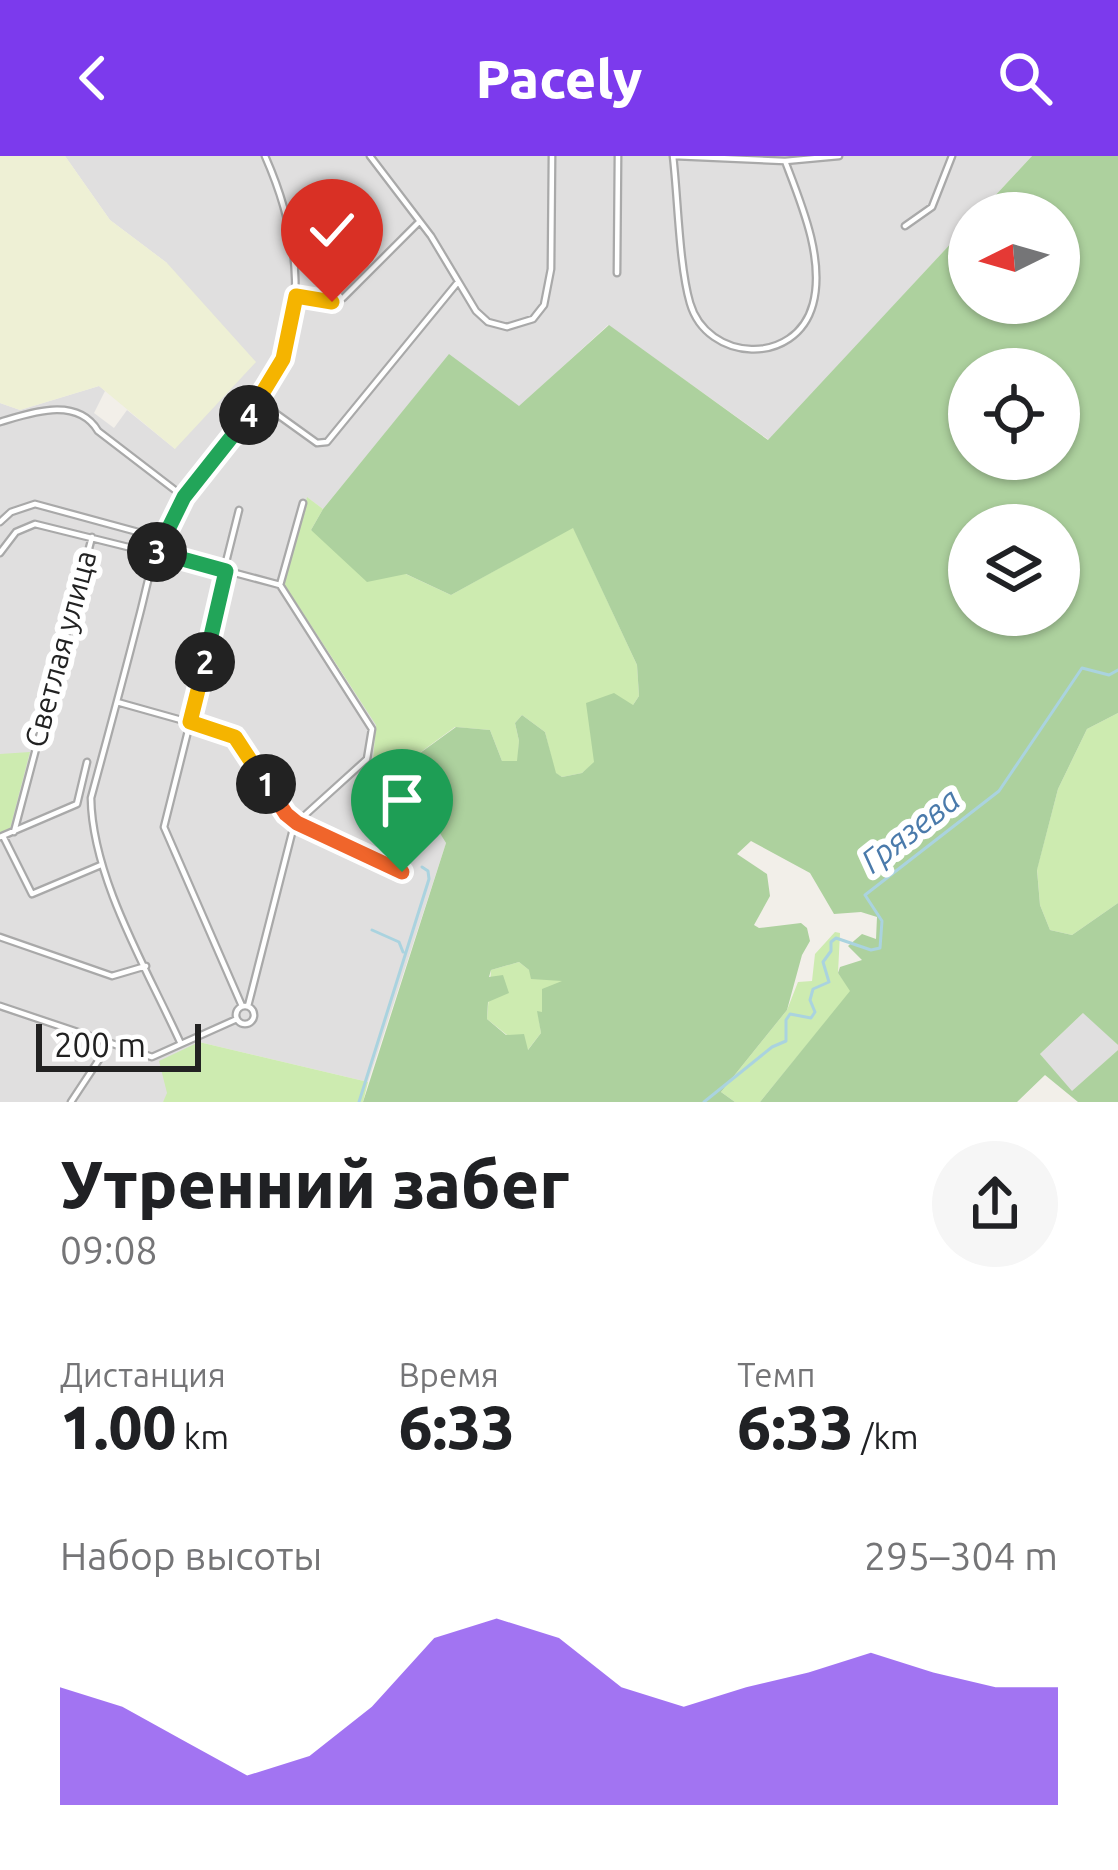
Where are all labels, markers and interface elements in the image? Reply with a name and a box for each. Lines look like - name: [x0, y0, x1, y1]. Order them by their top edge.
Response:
- icon: back: [60, 45, 126, 111]
- icon: search: [992, 45, 1058, 111]
- text: Pacely: [476, 48, 642, 108]
- pin: [281, 179, 383, 302]
- north arrow: [948, 192, 1080, 324]
- map controls: [948, 192, 1080, 636]
- icon: check: [299, 197, 365, 263]
- button: locate: [948, 348, 1080, 480]
- pin: 4: [219, 385, 279, 445]
- text: 4: [240, 396, 258, 433]
- button: layers: [948, 504, 1080, 636]
- pin: 3: [127, 522, 187, 582]
- text: 3: [148, 533, 166, 570]
- street label: Светлая улица: [17, 547, 103, 751]
- pin: 2: [175, 632, 235, 692]
- text: 2: [196, 643, 214, 680]
- pin: [351, 749, 453, 872]
- pin: 1: [236, 754, 296, 814]
- text: 1: [257, 765, 275, 802]
- icon: arrive: [369, 767, 435, 833]
- water label: Грязева: [853, 780, 966, 880]
- scale bar: [36, 1018, 201, 1071]
- text: 200 m: [54, 1026, 146, 1063]
- button: share: [932, 1141, 1058, 1267]
- text: Утренний забег: [60, 1146, 569, 1220]
- text: 09:08: [60, 1228, 158, 1271]
- text: Дистанция: [60, 1356, 226, 1393]
- text: Время: [399, 1356, 499, 1393]
- text: Темп: [737, 1356, 815, 1393]
- text: 1.00: [60, 1393, 176, 1460]
- text: 6:33: [399, 1393, 515, 1460]
- text: 6:33: [737, 1393, 854, 1460]
- text: km: [176, 1418, 229, 1455]
- text: /km: [854, 1418, 919, 1455]
- text: Набор высоты: [60, 1534, 322, 1577]
- text: 295–304 m: [864, 1534, 1058, 1577]

